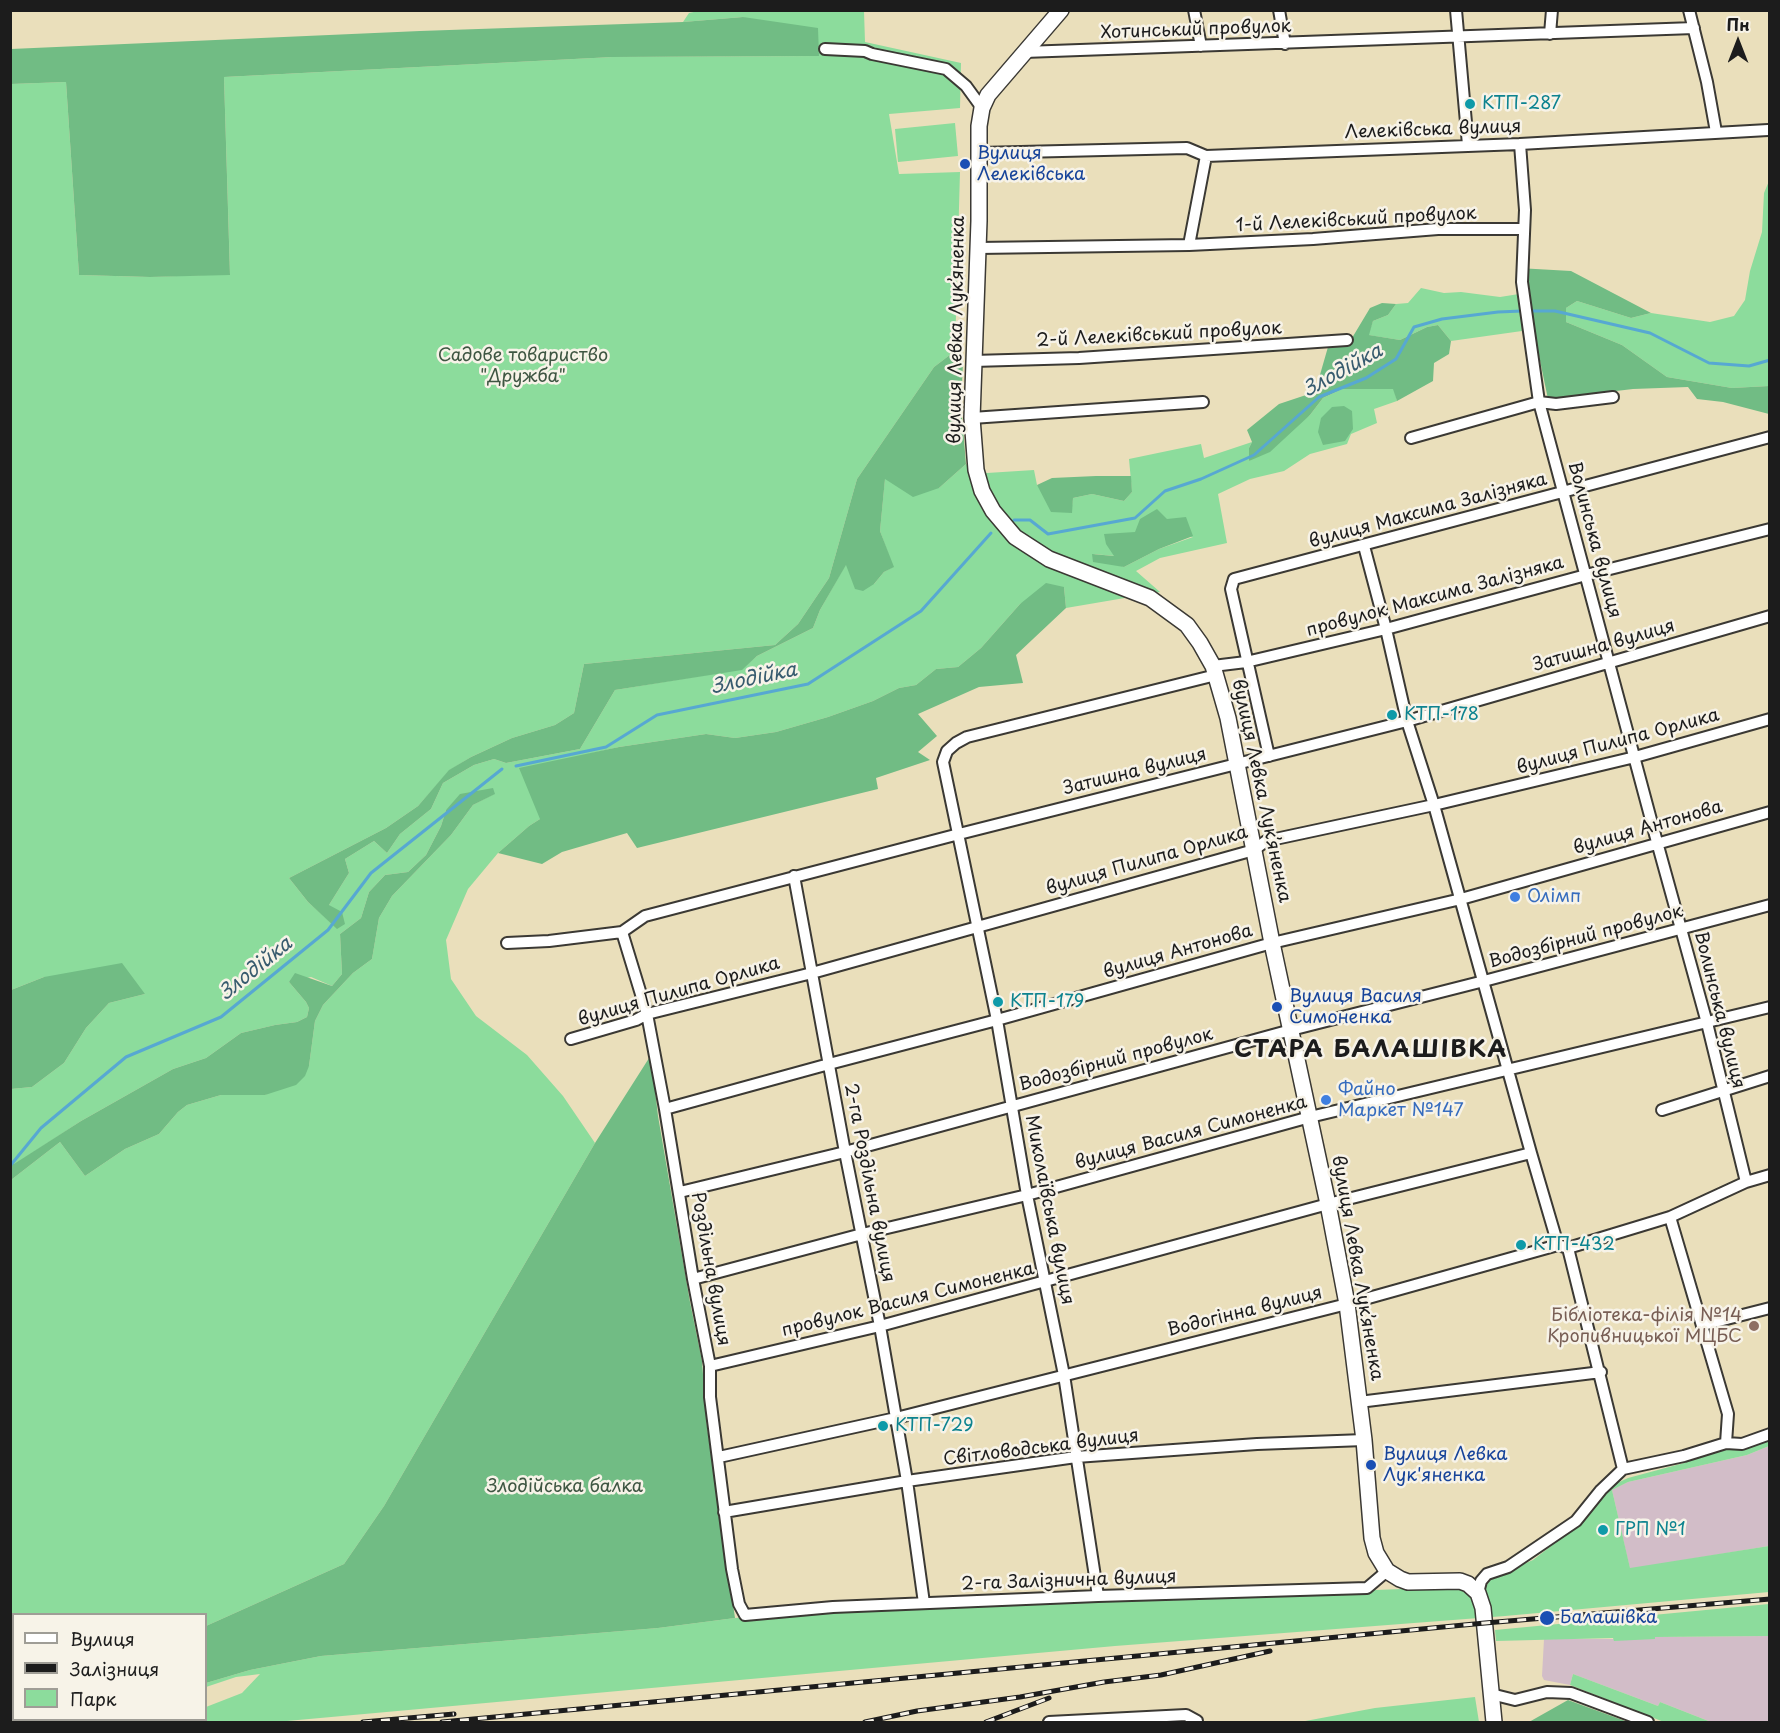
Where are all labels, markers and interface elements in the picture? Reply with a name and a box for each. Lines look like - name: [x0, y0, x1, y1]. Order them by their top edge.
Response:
- north arrow: [1708, 12, 1768, 72]
- text: Пн: [1726, 12, 1750, 36]
- street label: Хотинський провулок: [1100, 16, 1292, 44]
- place label: КТП-287: [1482, 93, 1561, 115]
- marker: КТП-287: [1463, 97, 1477, 111]
- street label: Лелеківська вулиця: [1344, 116, 1522, 144]
- place label: Вулиця Лелеківська: [977, 143, 1085, 186]
- marker: Вулиця Лелеківська: [958, 157, 972, 171]
- street label: 1-й Лелеківський провулок: [1235, 203, 1477, 237]
- street label: вулиця Левка Лукʼяненка: [944, 216, 970, 444]
- street label: 2-й Лелеківський провулок: [1036, 318, 1282, 352]
- water label: Злодійка: [1299, 339, 1387, 403]
- park label: Садове товариство "Дружба": [438, 345, 608, 388]
- street label: Волинська вулиця: [1563, 459, 1625, 621]
- street label: вулиця Максима Залізняка: [1307, 469, 1549, 553]
- street label: провулок Максима Залізняка: [1304, 552, 1566, 642]
- street label: Затишна вулиця: [1531, 615, 1677, 677]
- water label: Злодійка: [709, 658, 799, 700]
- street label: вулиця Левка Лукʼяненка: [1227, 677, 1295, 905]
- place label: КТП-178: [1404, 704, 1479, 726]
- street label: вулиця Пилипа Орлика: [1514, 705, 1722, 779]
- marker: КТП-178: [1385, 708, 1399, 722]
- street label: Затишна вулиця: [1061, 744, 1209, 800]
- street label: вулиця Антонова: [1571, 796, 1725, 860]
- street label: вулиця Пилипа Орлика: [1044, 822, 1250, 900]
- place label: Олімп: [1527, 886, 1581, 908]
- marker: Олімп: [1508, 890, 1522, 904]
- street label: Водозбірний провулок: [1487, 901, 1685, 973]
- street label: вулиця Антонова: [1101, 920, 1255, 984]
- street label: Волинська вулиця: [1689, 929, 1749, 1091]
- water label: Злодійка: [215, 932, 297, 1006]
- street label: вулиця Пилипа Орлика: [576, 953, 782, 1031]
- place label: Вулиця Василя Симоненка: [1289, 986, 1422, 1028]
- place label: КТП-179: [1010, 991, 1084, 1013]
- marker: КТП-179: [991, 995, 1005, 1009]
- marker: Вулиця Василя Симоненка: [1270, 1000, 1284, 1014]
- street label: Водозбірний провулок: [1017, 1024, 1215, 1096]
- district label: СТАРА БАЛАШІВКА: [1234, 1036, 1508, 1064]
- place label: Файно Маркет №147: [1338, 1079, 1464, 1122]
- street label: 2-га Роздільна вулиця: [839, 1082, 899, 1284]
- street label: вулиця Василя Симоненка: [1073, 1092, 1309, 1174]
- marker: Файно Маркет №147: [1319, 1093, 1333, 1107]
- street label: Миколаївська вулиця: [1020, 1113, 1078, 1307]
- street label: вулиця Левка Лукʼяненка: [1327, 1154, 1387, 1382]
- street label: Роздільна вулиця: [686, 1190, 734, 1348]
- place label: КТП-432: [1533, 1234, 1615, 1256]
- marker: КТП-432: [1514, 1238, 1528, 1252]
- street label: провулок Василя Симоненка: [779, 1258, 1037, 1342]
- street label: Водогінна вулиця: [1165, 1282, 1325, 1342]
- place label: Бібліотека-філія №14 Кропивницької МЦБС: [1547, 1305, 1742, 1348]
- marker: Бібліотека-філія №14 Кропивницької МЦБС: [1747, 1319, 1761, 1333]
- place label: КТП-729: [895, 1415, 973, 1437]
- marker: КТП-729: [876, 1419, 890, 1433]
- street label: Світловодська вулиця: [942, 1425, 1140, 1471]
- place label: Вулиця Левка Лук'яненка: [1383, 1444, 1507, 1486]
- marker: Вулиця Левка Лук'яненка: [1364, 1458, 1378, 1472]
- park label: Злодійська балка: [487, 1476, 643, 1498]
- place label: ГРП №1: [1615, 1519, 1686, 1541]
- marker: ГРП №1: [1596, 1523, 1610, 1537]
- street label: 2-га Залізнична вулиця: [961, 1566, 1177, 1596]
- place label: Балашівка: [1560, 1607, 1657, 1629]
- marker: Балашівка: [1538, 1609, 1556, 1627]
- legend: [12, 1613, 207, 1721]
- text: Вулиця: [70, 1625, 135, 1652]
- text: Залізниця: [70, 1655, 159, 1682]
- text: Парк: [70, 1685, 116, 1712]

